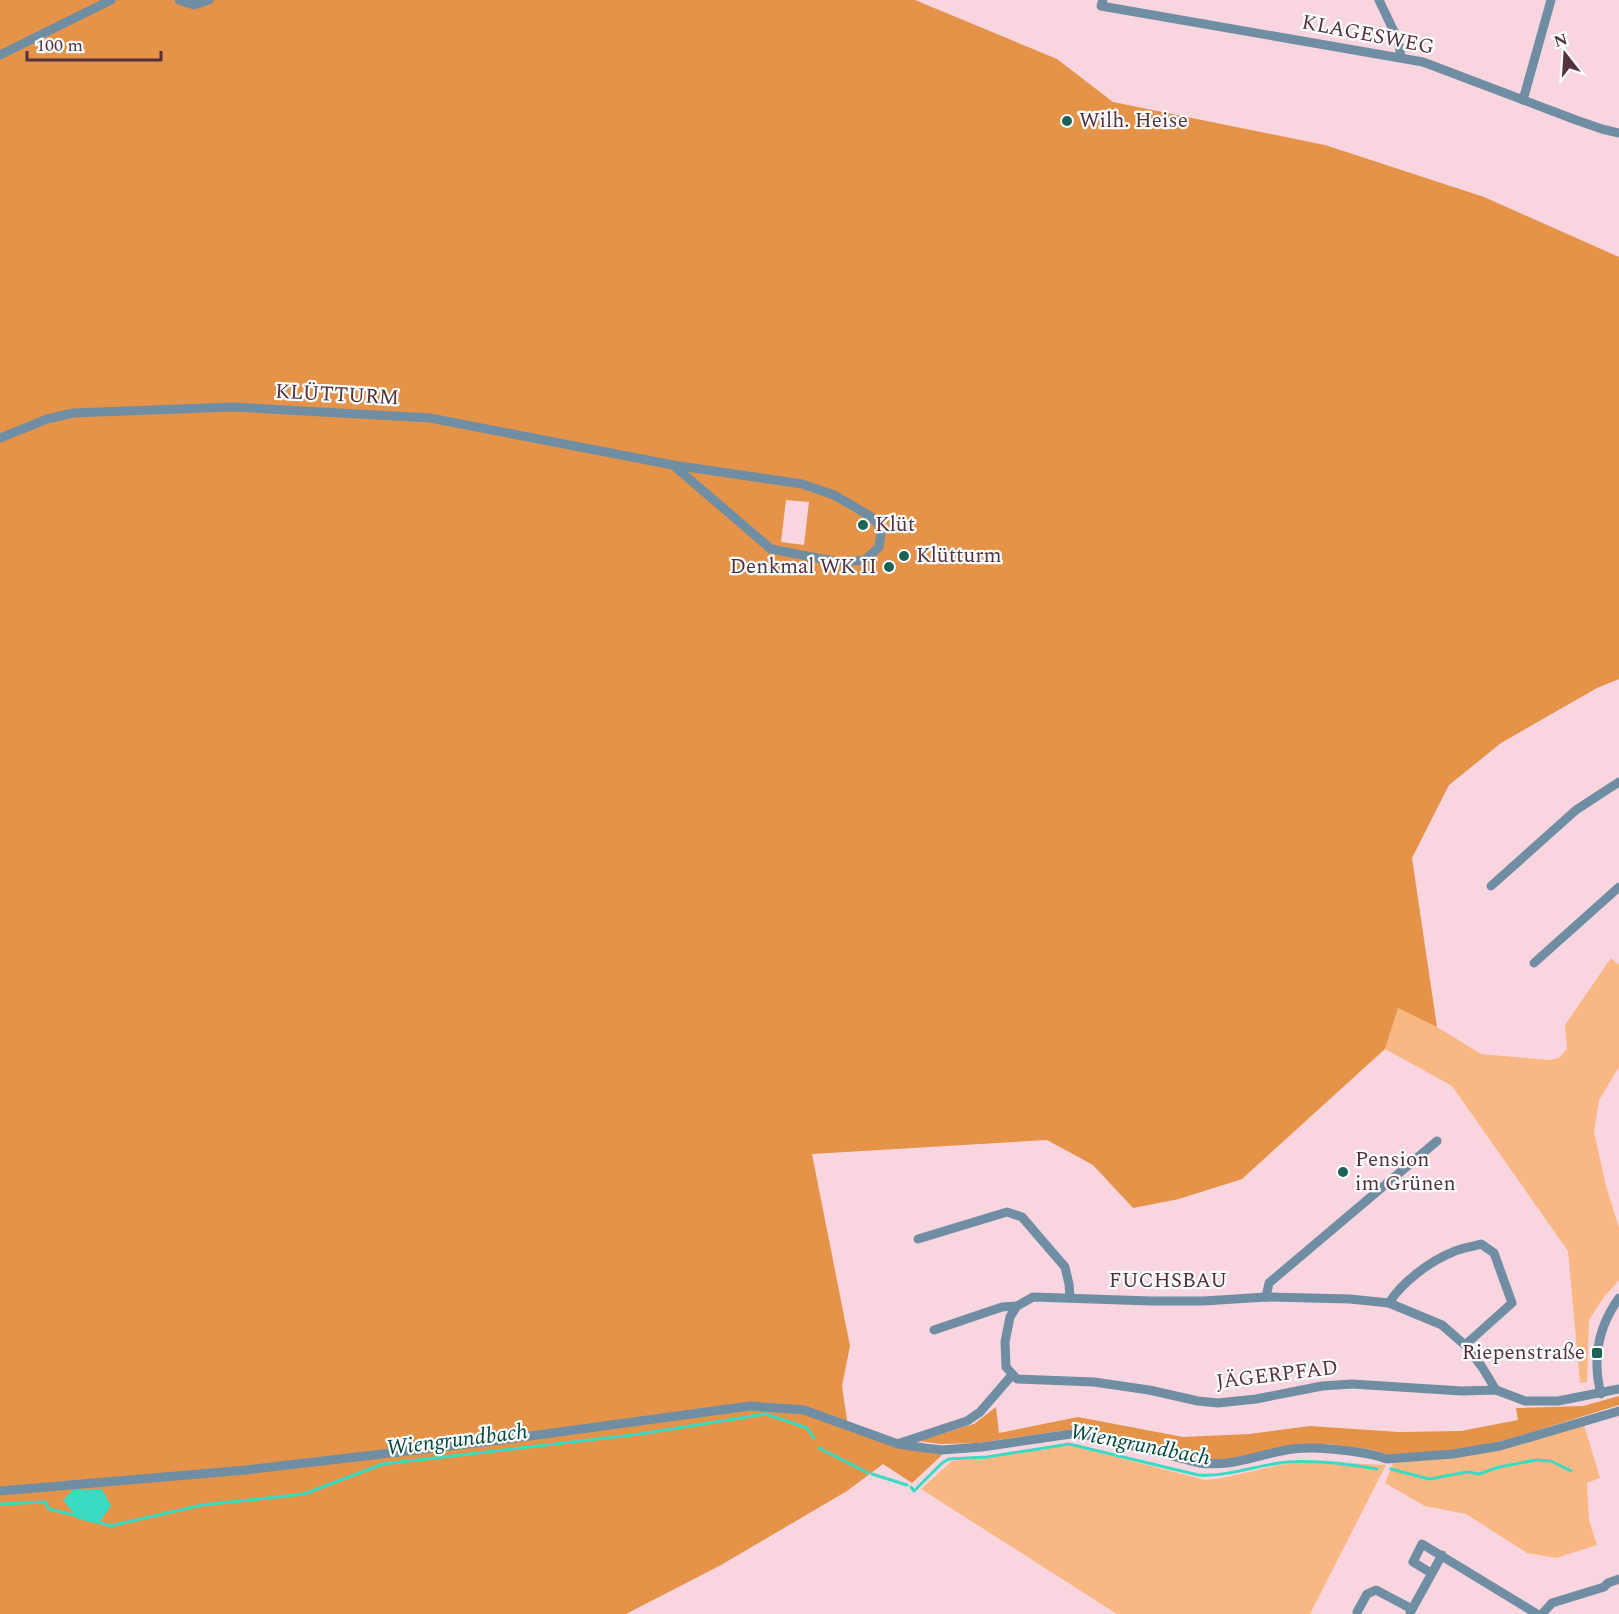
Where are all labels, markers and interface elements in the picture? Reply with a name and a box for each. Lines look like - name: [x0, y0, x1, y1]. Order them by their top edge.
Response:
- street label: KLAGESWEG: [1299, 6, 1437, 64]
- scale bar: [27, 24, 160, 62]
- north arrow: [1535, 24, 1595, 84]
- text: N: [1551, 27, 1571, 54]
- text: 100 m: [36, 32, 83, 59]
- place label: Wilh. Heise: [1079, 105, 1188, 137]
- marker: Wilh. Heise: [1060, 114, 1074, 128]
- street label: KLÜTTURM: [274, 376, 400, 414]
- place label: Klüt: [875, 509, 915, 541]
- marker: Klüt: [856, 518, 870, 532]
- place label: Klütturm: [916, 540, 1002, 572]
- marker: Klütturm: [897, 549, 911, 563]
- place label: Denkmal WK II: [730, 551, 877, 583]
- marker: Denkmal WK II: [882, 560, 896, 574]
- place label: Pension im Grünen: [1355, 1144, 1456, 1200]
- marker: Pension im Grünen: [1336, 1165, 1350, 1179]
- street label: FUCHSBAU: [1109, 1265, 1227, 1297]
- place label: Riepenstraße: [1462, 1337, 1585, 1369]
- marker: Riepenstraße: [1590, 1346, 1604, 1360]
- street label: JÄGERPFAD: [1214, 1352, 1340, 1398]
- water label: Wiengrundbach: [384, 1415, 530, 1465]
- water label: Wiengrundbach: [1067, 1415, 1213, 1475]

